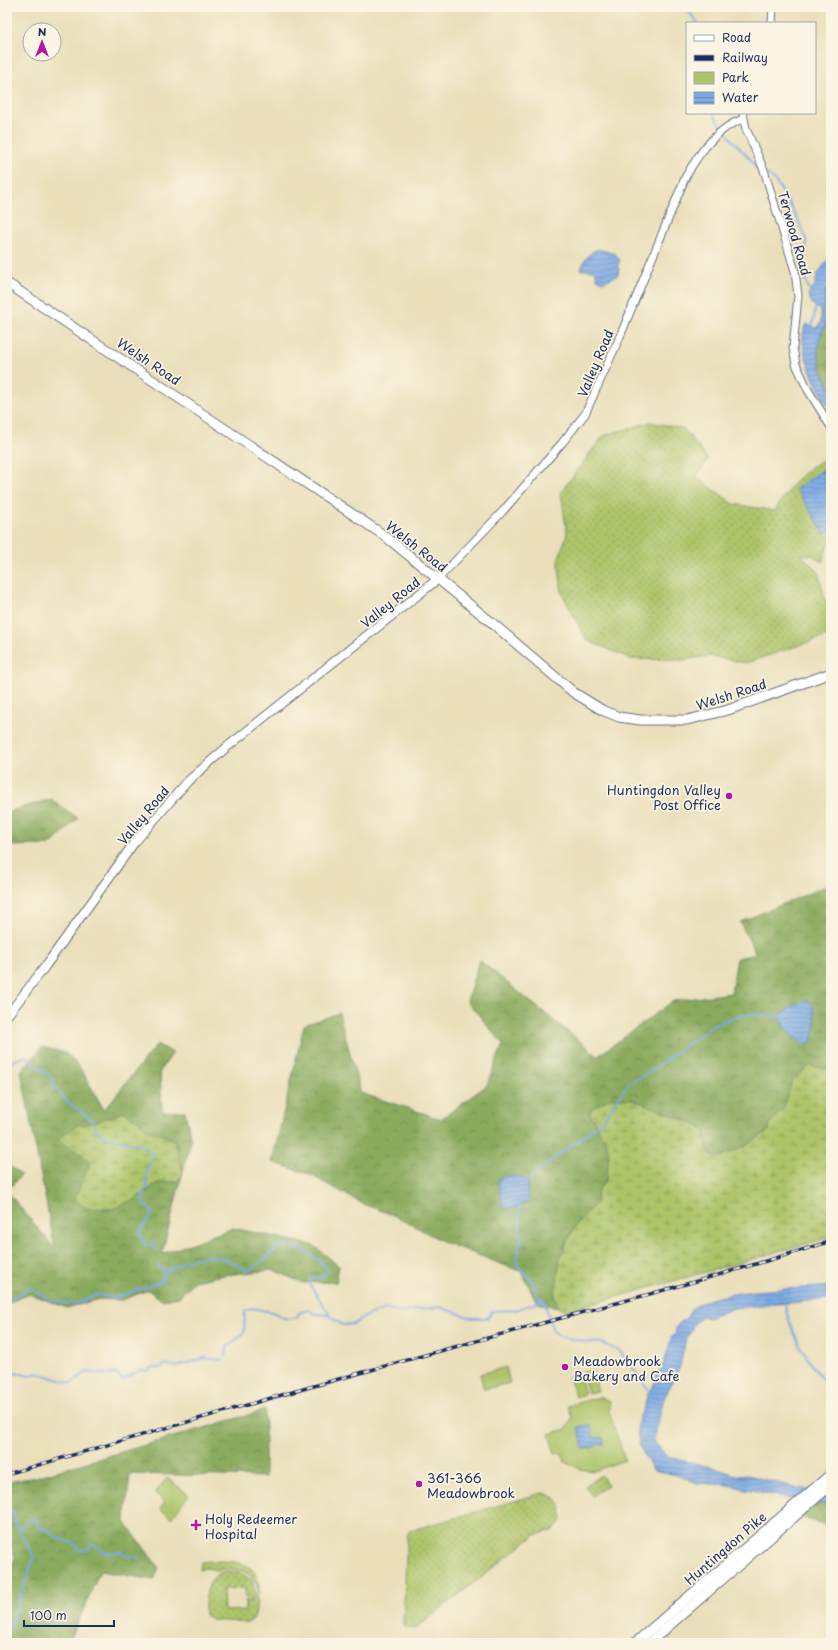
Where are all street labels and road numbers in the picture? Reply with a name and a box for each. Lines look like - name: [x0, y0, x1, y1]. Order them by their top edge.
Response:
- street label: Terwood Road: [774, 188, 816, 278]
- street label: Valley Road: [572, 326, 618, 400]
- street label: Welsh Road: [113, 333, 185, 389]
- street label: Welsh Road: [382, 516, 452, 576]
- street label: Valley Road: [356, 572, 424, 632]
- street label: Welsh Road: [693, 674, 769, 714]
- street label: Valley Road: [113, 781, 173, 849]
- street label: Huntingdon Pike: [680, 1507, 770, 1589]

